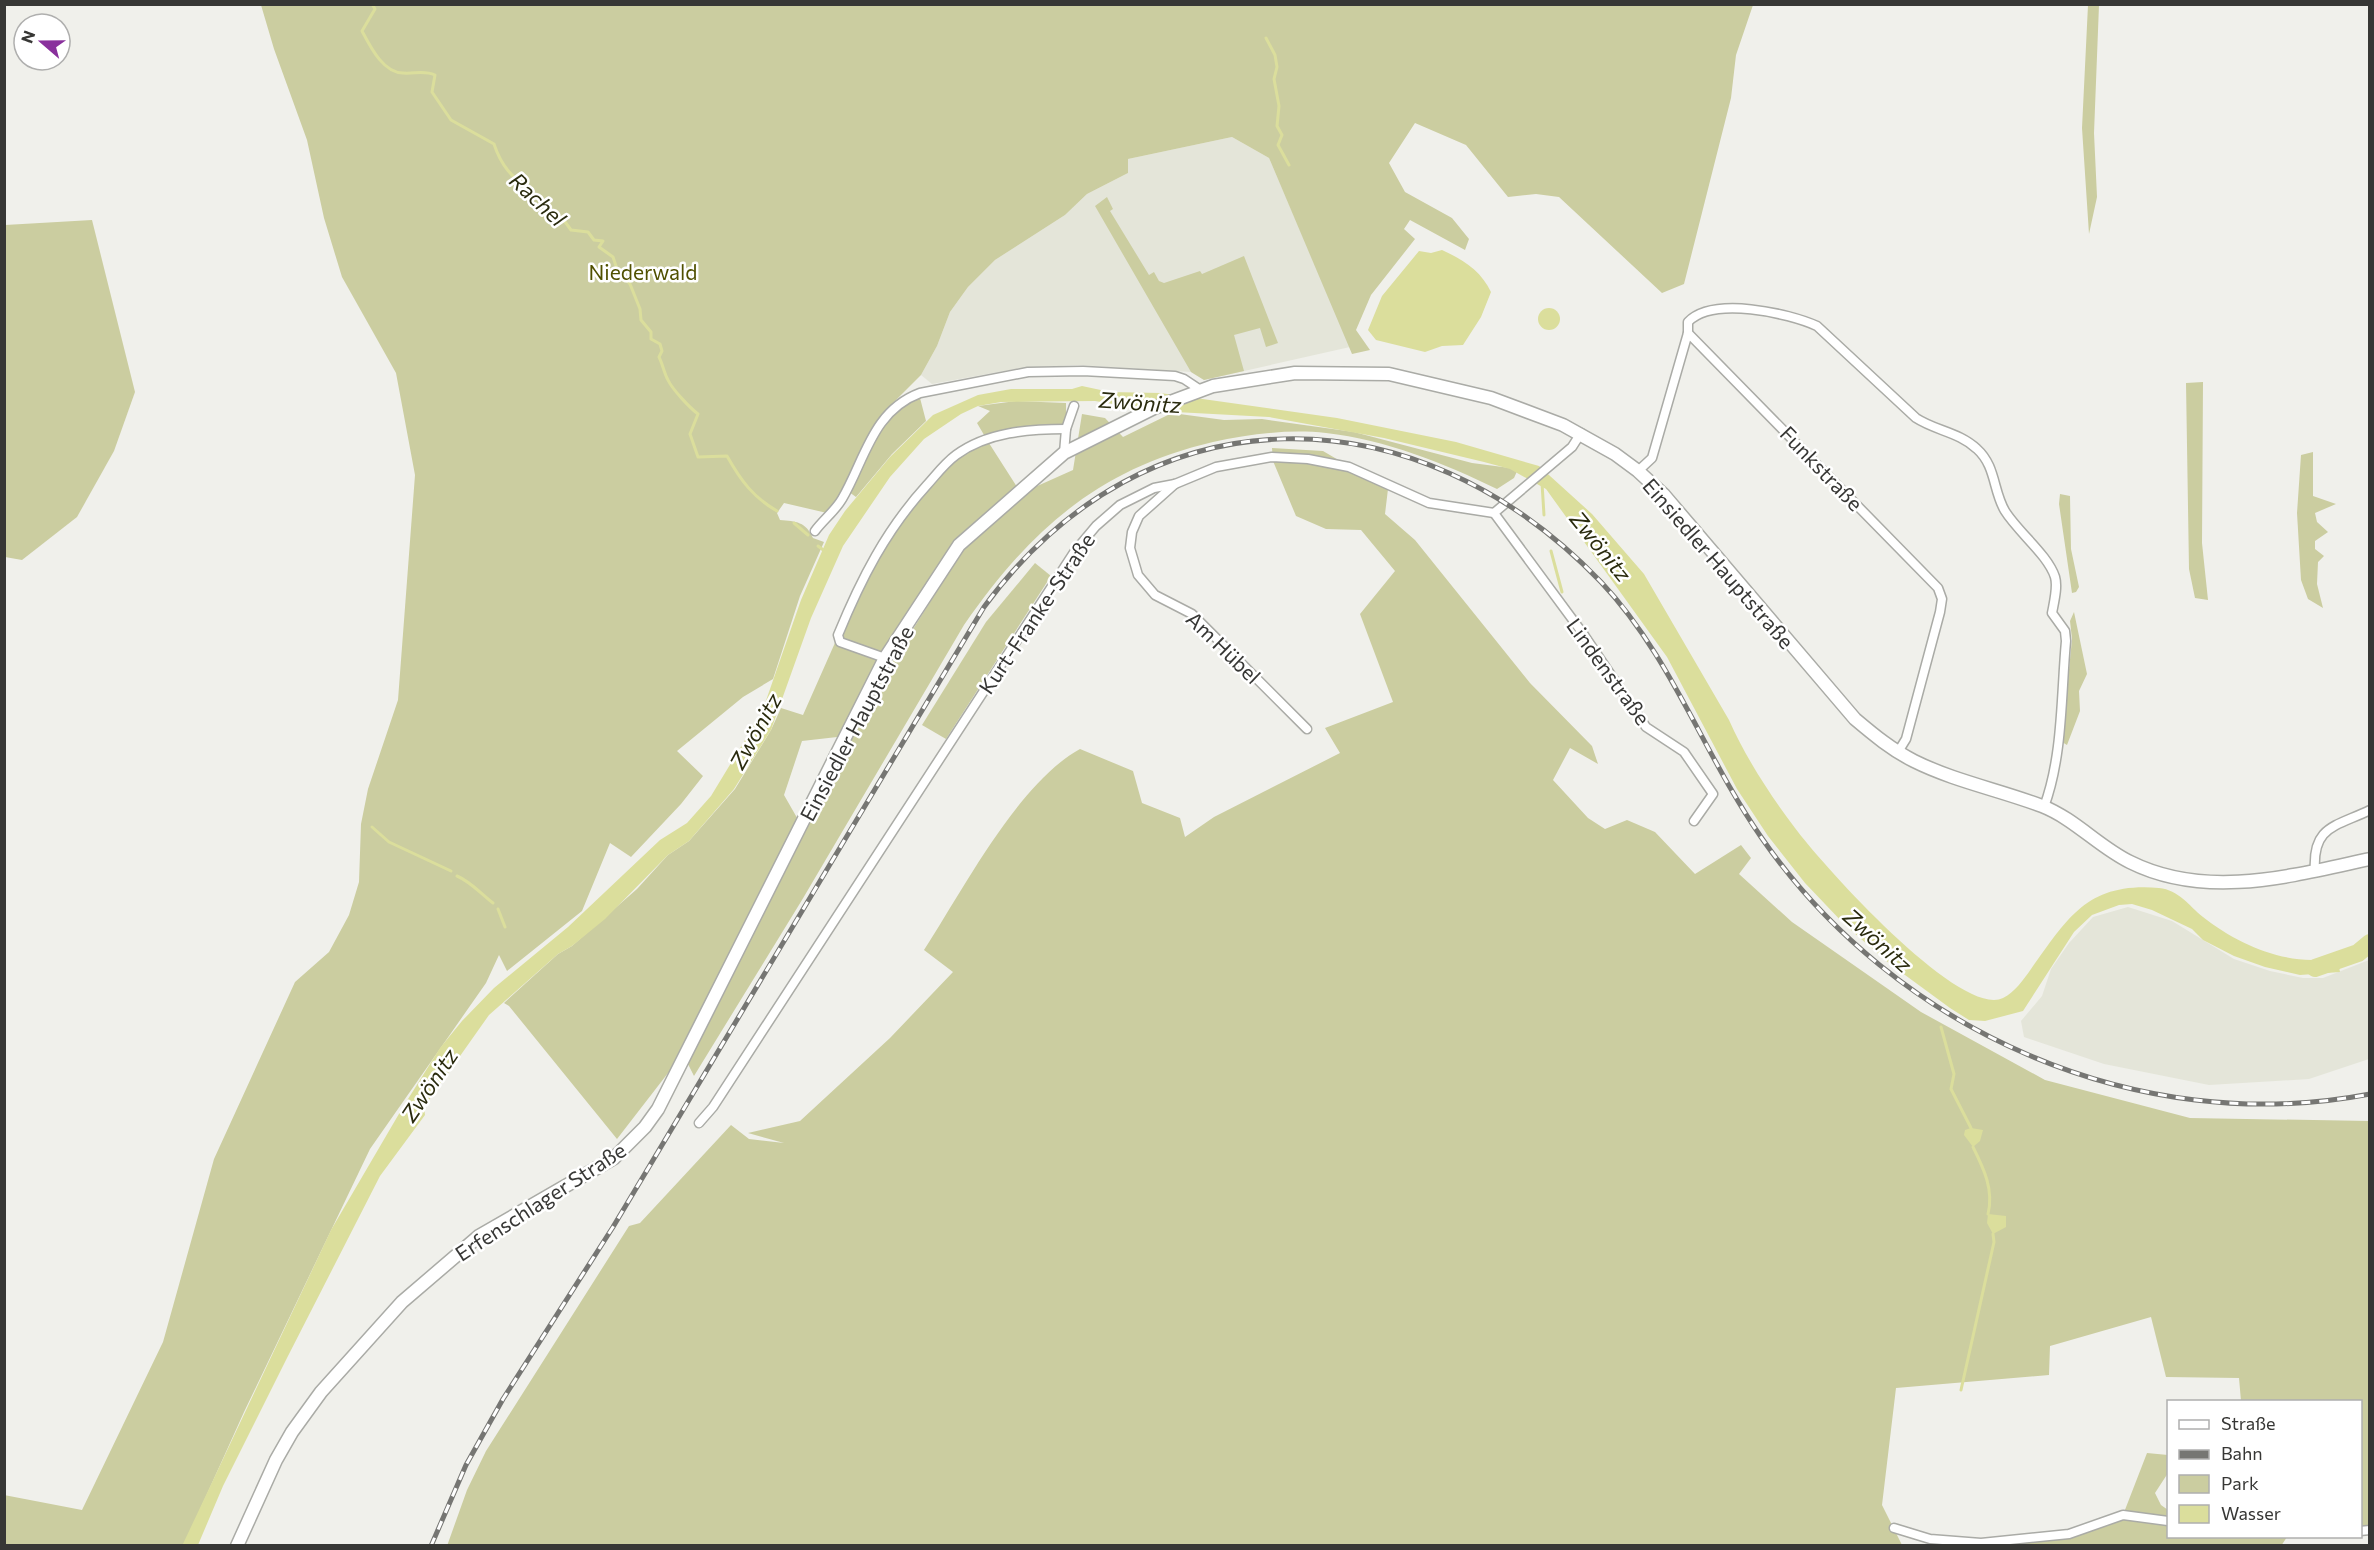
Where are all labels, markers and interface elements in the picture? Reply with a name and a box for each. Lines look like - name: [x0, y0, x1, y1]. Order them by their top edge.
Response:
- north arrow: [12, 12, 72, 72]
- text: N: [16, 28, 38, 46]
- water label: Rachel: [504, 166, 572, 232]
- park label: Niederwald: [589, 259, 697, 284]
- water label: Zwönitz: [1097, 386, 1182, 418]
- street label: Funkstraße: [1776, 420, 1868, 516]
- street label: Einsiedler Hauptstraße: [1638, 473, 1800, 653]
- water label: Zwönitz: [1564, 505, 1638, 587]
- street label: Kurt-Franke-Straße: [973, 528, 1099, 698]
- street label: Am Hübel: [1182, 606, 1266, 688]
- street label: Lindenstraße: [1562, 613, 1656, 729]
- street label: Einsiedler Hauptstraße: [794, 621, 918, 825]
- water label: Zwönitz: [723, 688, 787, 775]
- water label: Zwönitz: [1838, 902, 1918, 978]
- water label: Zwönitz: [394, 1043, 463, 1128]
- street label: Erfenschlager Straße: [450, 1136, 630, 1266]
- legend: [2167, 1400, 2362, 1538]
- text: Straße: [2221, 1412, 2276, 1434]
- text: Bahn: [2221, 1442, 2263, 1464]
- text: Park: [2221, 1472, 2259, 1494]
- text: Wasser: [2221, 1502, 2281, 1524]

